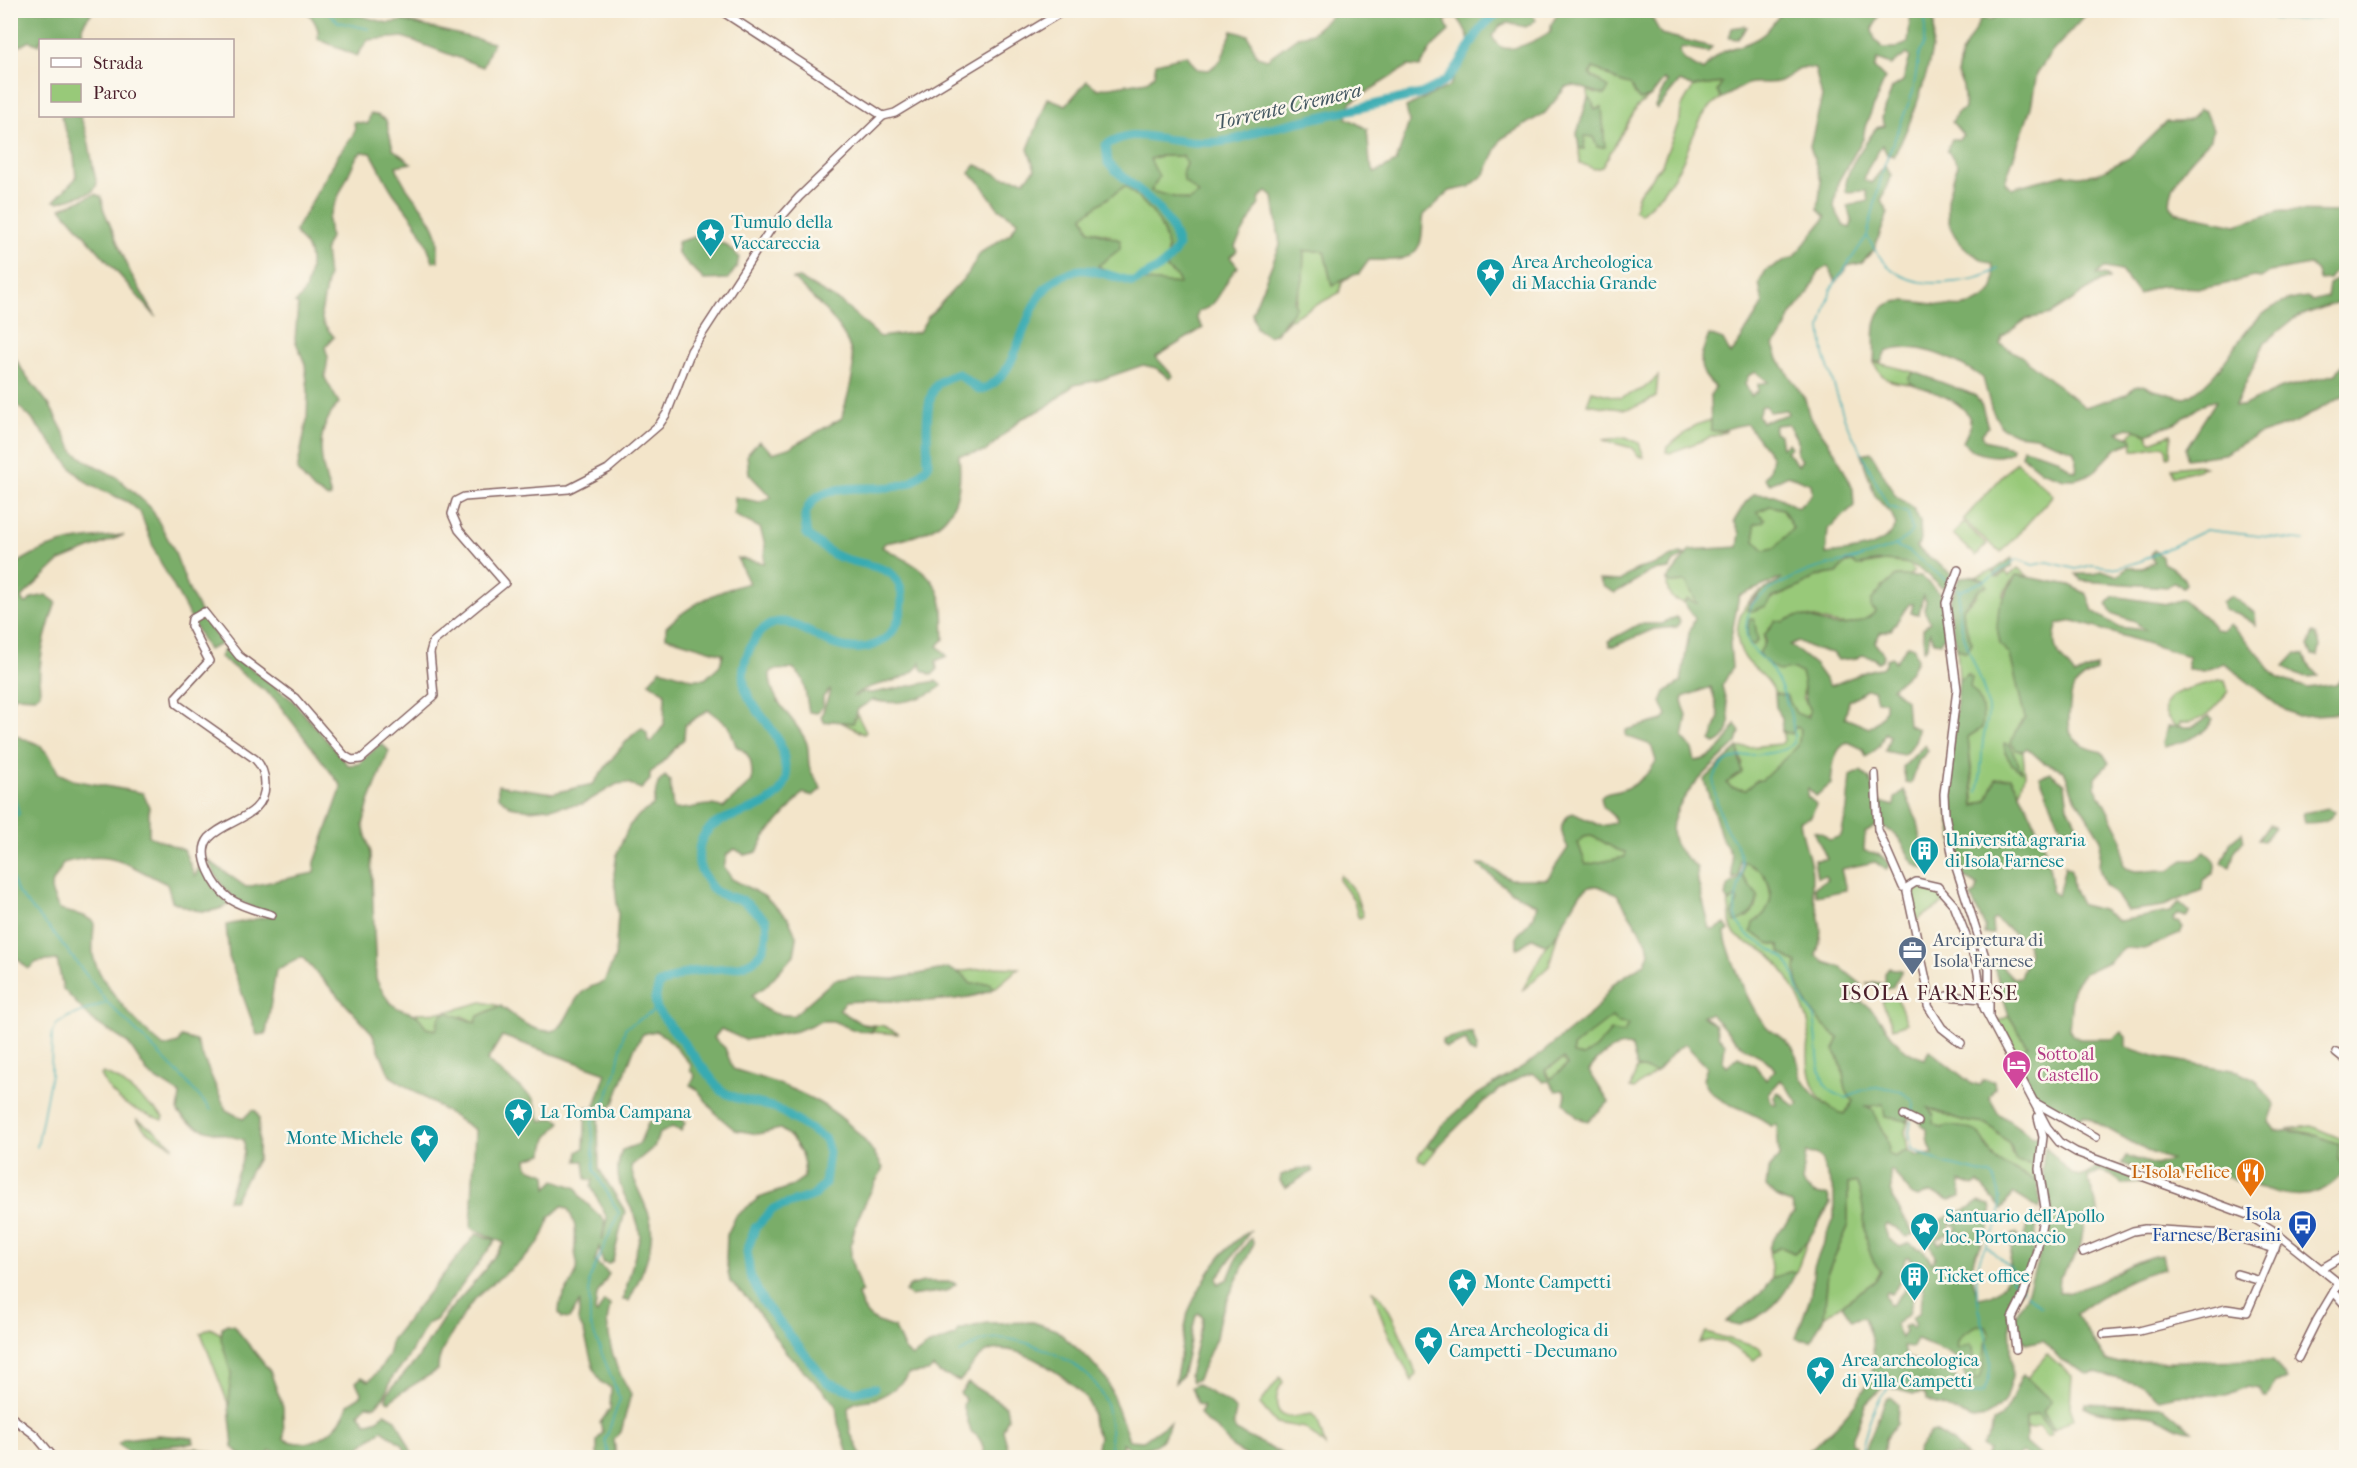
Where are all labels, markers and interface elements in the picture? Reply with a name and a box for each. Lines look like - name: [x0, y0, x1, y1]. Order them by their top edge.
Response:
- legend: [39, 39, 234, 117]
- text: Strada: [93, 53, 144, 74]
- water label: Torrente Cremera: [1212, 78, 1364, 135]
- text: Parco: [93, 83, 137, 104]
- place label: Tumulo della Vaccareccia: [730, 212, 833, 254]
- place icon: Tumulo della Vaccareccia: [694, 216, 726, 258]
- place label: Area Archeologica di Macchia Grande: [1511, 252, 1657, 294]
- place icon: Area Archeologica di Macchia Grande: [1475, 256, 1507, 298]
- place label: Università agraria di Isola Farnese: [1945, 830, 2086, 872]
- building icon: Università agraria di Isola Farnese: [1908, 834, 1940, 876]
- place label: Arcipretura di Isola Farnese: [1932, 930, 2044, 972]
- office icon: Arcipretura di Isola Farnese: [1896, 934, 1928, 976]
- district label: ISOLA FARNESE: [1841, 981, 2019, 1005]
- place label: Sotto al Castello: [2037, 1044, 2098, 1086]
- hotel icon: Sotto al Castello: [2000, 1048, 2032, 1090]
- place icon: La Tomba Campana: [503, 1096, 535, 1138]
- place label: La Tomba Campana: [540, 1102, 692, 1123]
- place icon: Monte Michele: [408, 1122, 440, 1164]
- place label: Monte Michele: [286, 1128, 403, 1149]
- restaurant icon: L'Isola Felice: [2235, 1156, 2267, 1198]
- place label: L'Isola Felice: [2131, 1162, 2230, 1183]
- place label: Isola Farnese/Berasini: [2152, 1204, 2282, 1246]
- place label: Santuario dell'Apollo loc. Portonaccio: [1944, 1206, 2105, 1248]
- bus stop icon: Isola Farnese/Berasini: [2286, 1208, 2318, 1250]
- place icon: Santuario dell'Apollo loc. Portonaccio: [1908, 1210, 1940, 1252]
- building icon: Ticket office: [1898, 1260, 1930, 1302]
- place icon: Monte Campetti: [1447, 1266, 1479, 1308]
- place label: Ticket office: [1935, 1266, 2030, 1287]
- place label: Monte Campetti: [1484, 1272, 1612, 1293]
- place label: Area Archeologica di Campetti - Decumano: [1448, 1320, 1617, 1362]
- place icon: Area Archeologica di Campetti - Decumano: [1412, 1324, 1444, 1366]
- place label: Area archeologica di Villa Campetti: [1841, 1350, 1980, 1392]
- place icon: Area archeologica di Villa Campetti: [1805, 1354, 1837, 1396]

